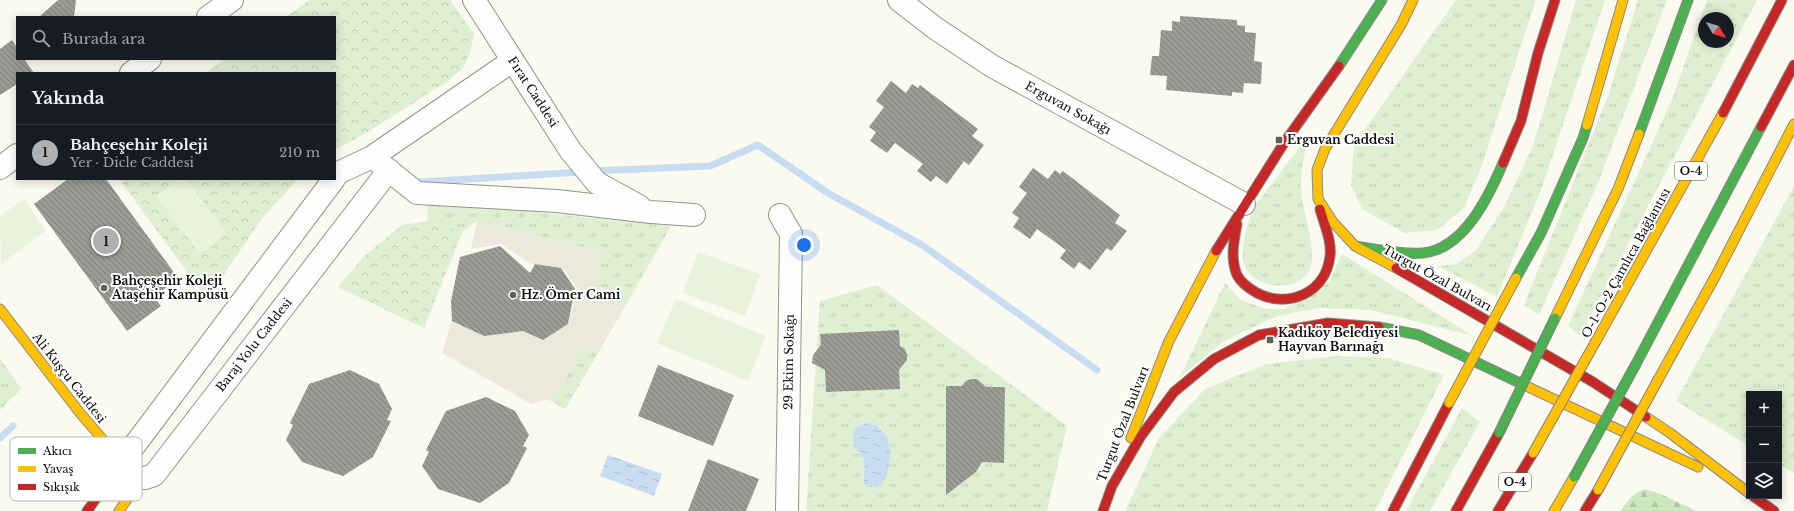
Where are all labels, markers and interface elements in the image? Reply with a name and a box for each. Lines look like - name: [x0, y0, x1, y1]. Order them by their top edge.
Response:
- north arrow: [1698, 12, 1734, 48]
- search box: [16, 16, 336, 60]
- icon: search: [30, 27, 52, 49]
- text: Burada ara: [62, 29, 145, 48]
- street label: Fırat Caddesi: [505, 54, 562, 130]
- street label: Erguvan Sokağı: [1023, 78, 1114, 137]
- text: Yakında: [32, 88, 104, 109]
- place label: Erguvan Caddesi: [1287, 132, 1395, 147]
- text: Bahçeşehir Koleji: [70, 135, 208, 154]
- marker: Erguvan Caddesi: [1274, 135, 1284, 145]
- text: 1: [42, 144, 48, 161]
- text: 210 m: [279, 144, 320, 161]
- text: Yer · Dicle Caddesi: [70, 154, 194, 171]
- road number: O-4: [1675, 162, 1707, 180]
- street label: O-1-O-2 Çamlıca Bağlantısı: [1578, 185, 1673, 340]
- pin: 1: [93, 226, 119, 256]
- your location: [794, 235, 814, 255]
- street label: Turgut Özal Bulvarı: [1380, 240, 1495, 314]
- place label: Bahçeşehir Koleji Ataşehir Kampüsü: [111, 273, 229, 302]
- marker: Bahçeşehir Koleji Ataşehir Kampüsü: [99, 283, 109, 293]
- place label: Hz. Ömer Cami: [521, 286, 621, 302]
- marker: Hz. Ömer Cami: [508, 290, 518, 300]
- street label: Baraj Yolu Caddesi: [212, 295, 295, 394]
- street label: 29 Ekim Sokağı: [780, 314, 797, 410]
- place label: Kadıköy Belediyesi Hayvan Barınağı: [1278, 325, 1399, 354]
- street label: Ali Kuşçu Caddesi: [29, 329, 109, 426]
- marker: Kadıköy Belediyesi Hayvan Barınağı: [1265, 335, 1275, 345]
- street label: Turgut Özal Bulvarı: [1093, 364, 1151, 484]
- map controls: [1746, 391, 1782, 499]
- button: +: [1746, 391, 1782, 427]
- button: −: [1746, 427, 1782, 463]
- legend: [10, 437, 142, 501]
- text: Akıcı: [42, 444, 72, 458]
- text: Yavaş: [42, 462, 74, 476]
- button: layers: [1746, 463, 1782, 499]
- road number: O-4: [1499, 473, 1531, 491]
- text: Sıkışık: [43, 480, 80, 494]

